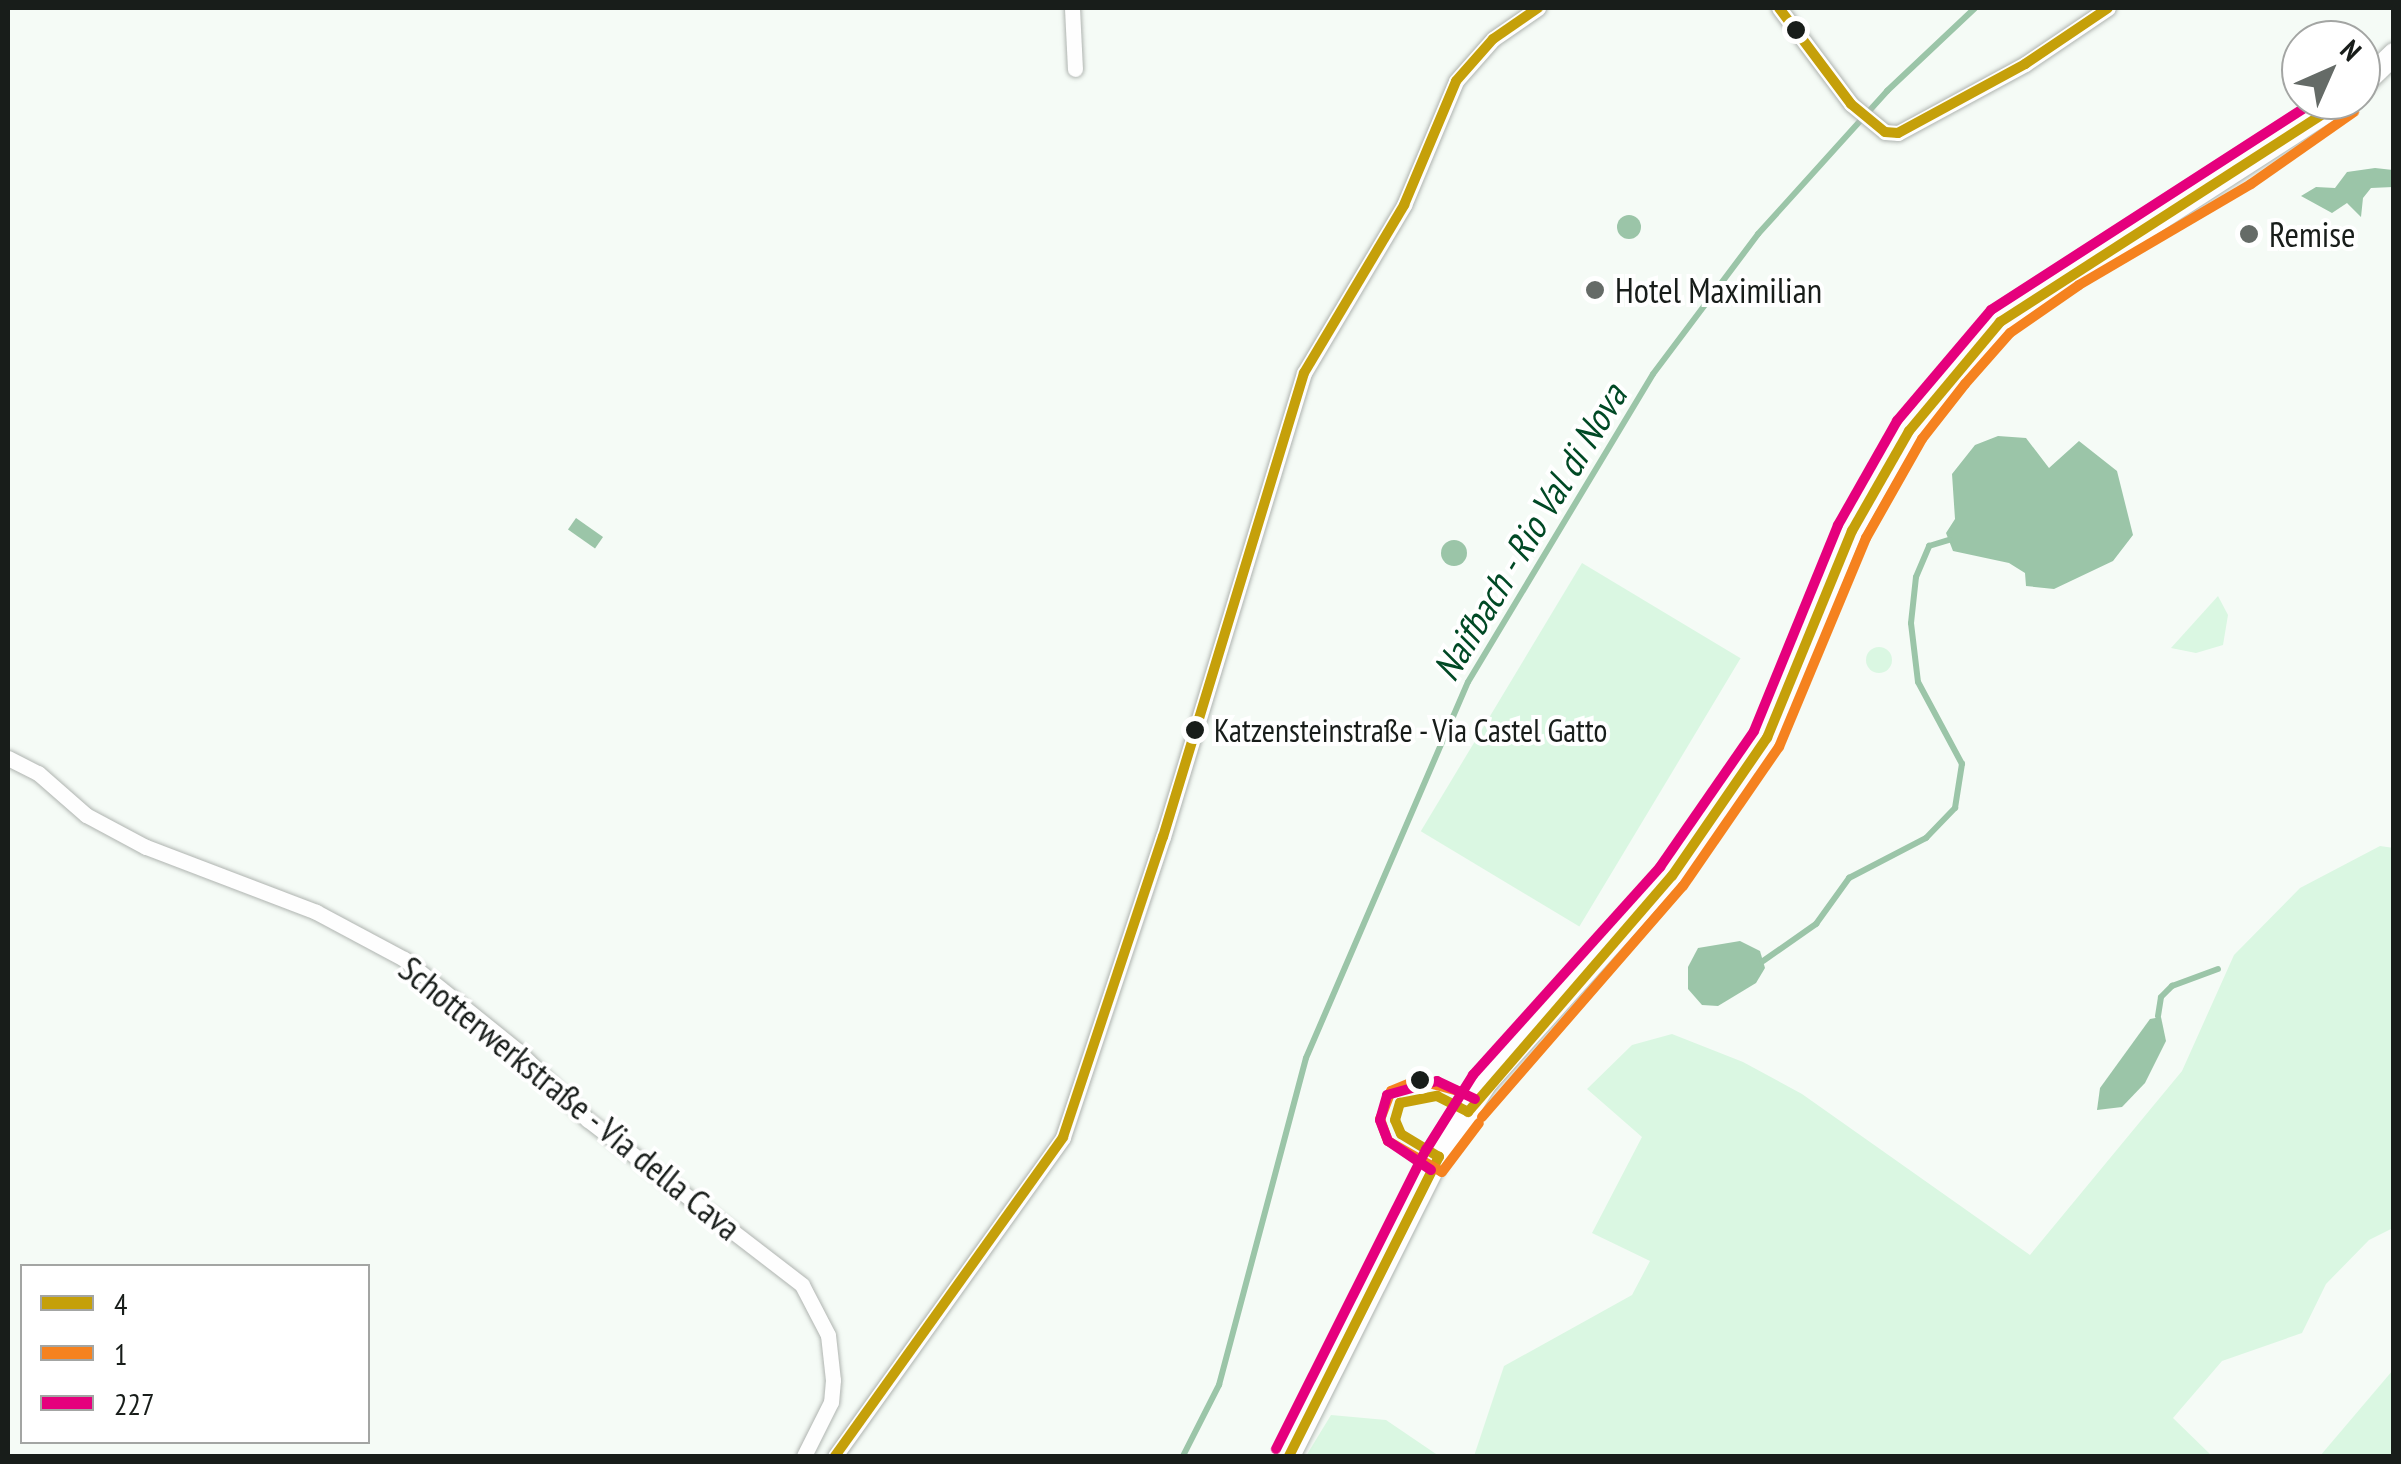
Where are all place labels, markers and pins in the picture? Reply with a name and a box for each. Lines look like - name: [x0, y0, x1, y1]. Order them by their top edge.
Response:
- unlabelled marker: [1786, 20, 1806, 40]
- place label: Remise: [2269, 213, 2356, 255]
- marker: Remise: [2238, 223, 2260, 245]
- place label: Hotel Maximilian: [1615, 269, 1822, 311]
- marker: Hotel Maximilian: [1584, 279, 1606, 301]
- place label: Katzensteinstraße - Via Castel Gatto: [1214, 711, 1610, 749]
- marker: Katzensteinstraße - Via Castel Gatto: [1185, 720, 1205, 740]
- unlabelled marker: [1410, 1070, 1430, 1090]

